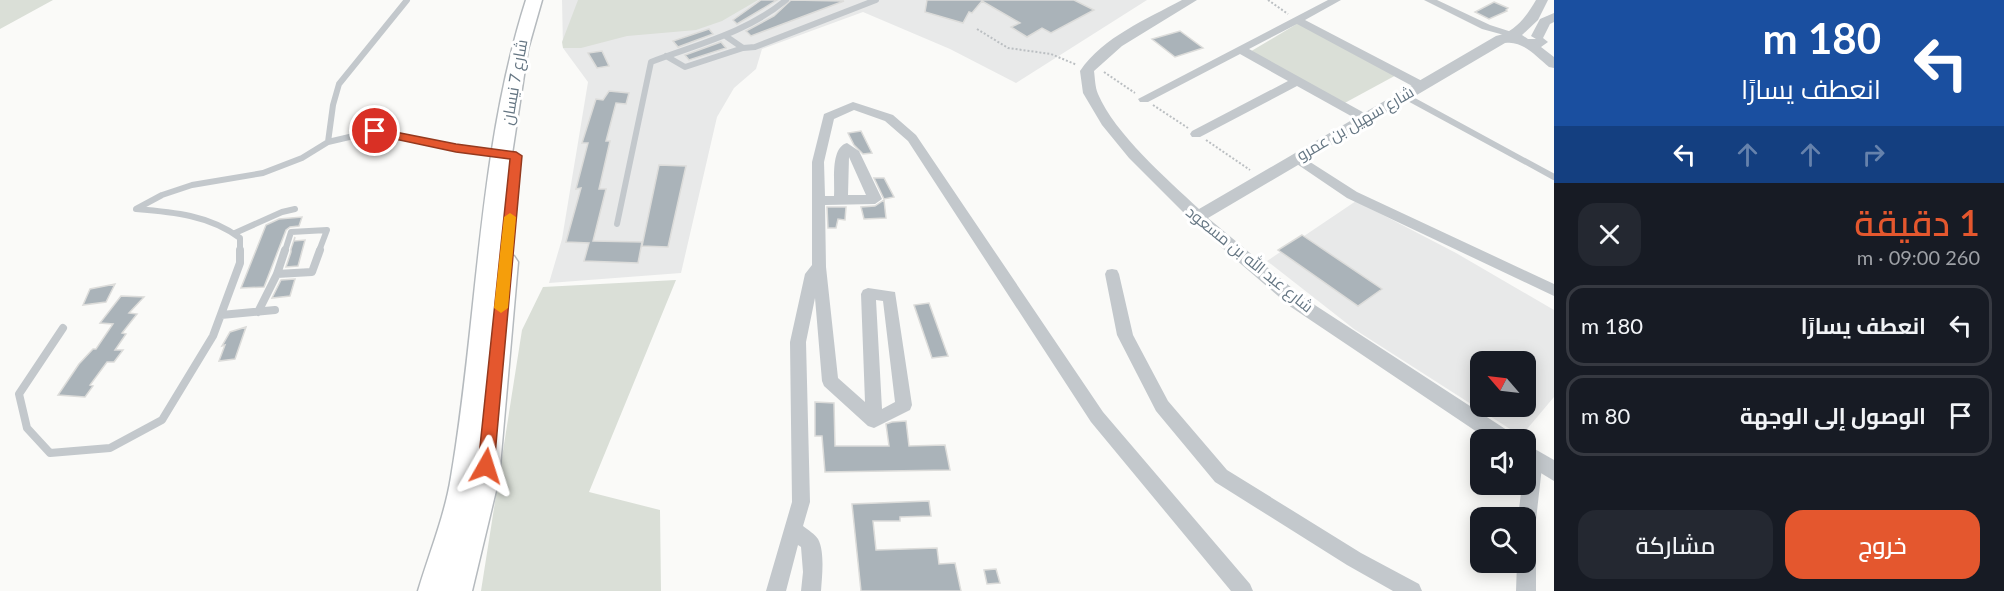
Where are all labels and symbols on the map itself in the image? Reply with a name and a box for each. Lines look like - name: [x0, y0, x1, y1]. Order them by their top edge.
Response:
- street label: شارع 7 نيسان: [497, 38, 533, 127]
- street label: شارع سهيل بن عمرو: [1293, 81, 1418, 166]
- pin: [349, 105, 400, 156]
- street label: شارع عبد الله بن مسعود: [1181, 202, 1318, 318]
- north arrow: [1470, 351, 1536, 417]
- position arrow: [454, 434, 518, 498]

